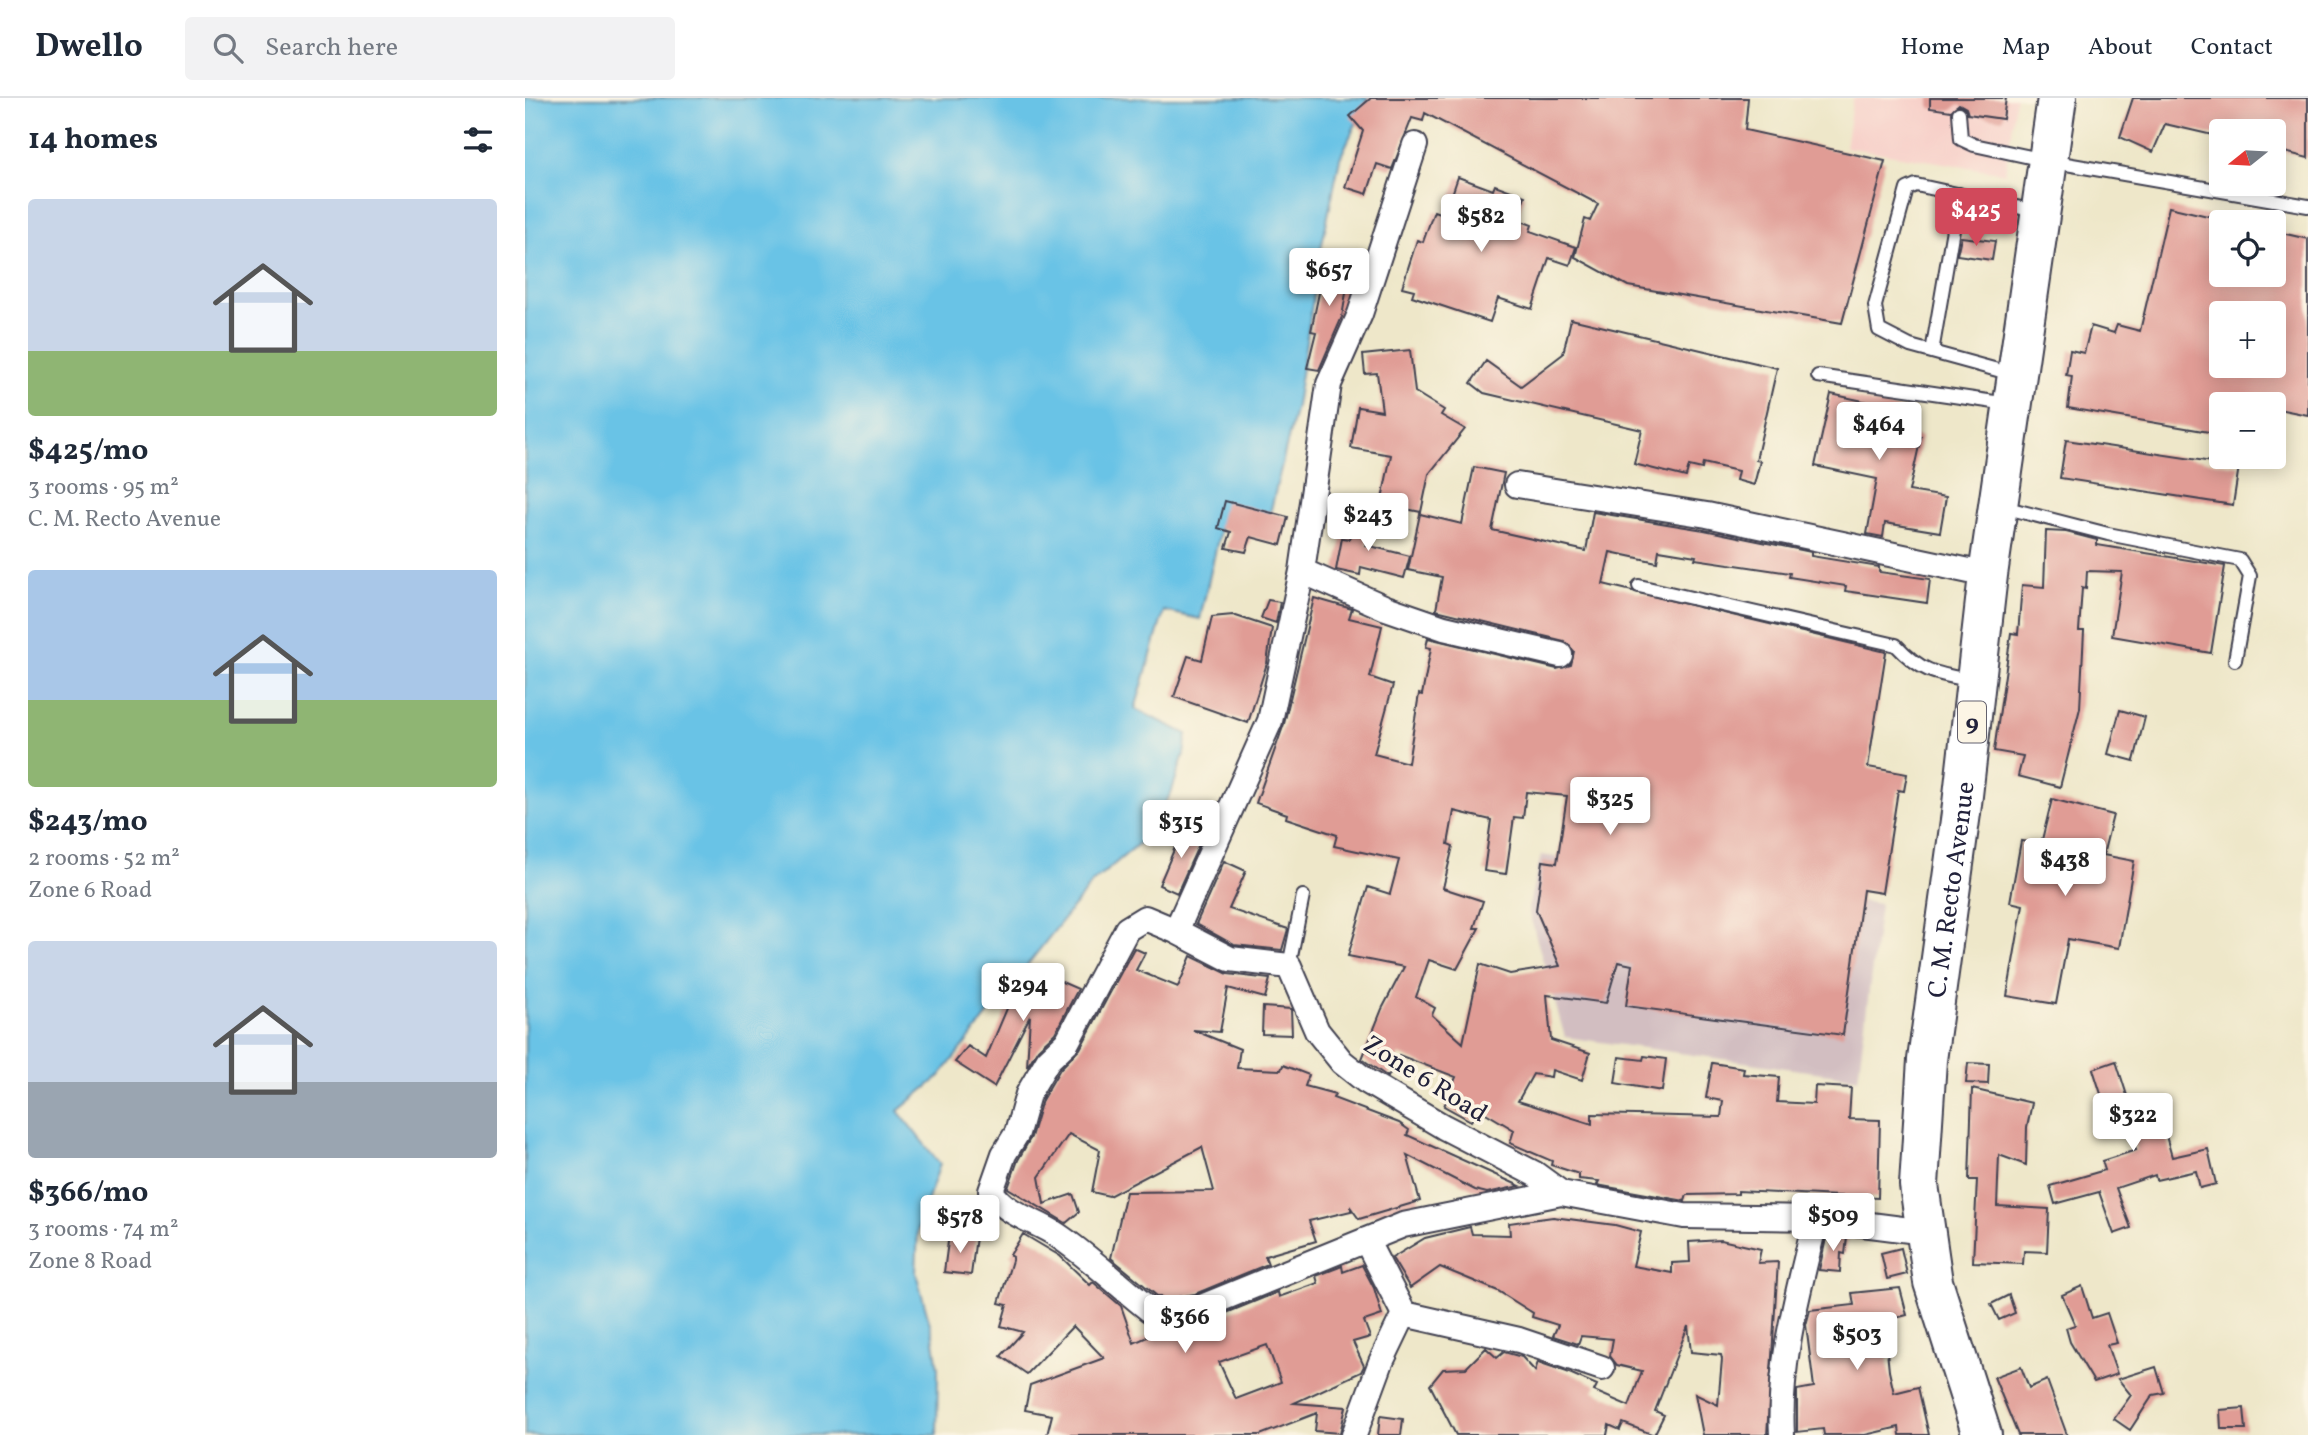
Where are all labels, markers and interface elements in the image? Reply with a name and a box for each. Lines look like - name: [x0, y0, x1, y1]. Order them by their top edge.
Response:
- search box: [185, 17, 675, 80]
- text: Dwello: [35, 25, 143, 71]
- icon: search: [209, 29, 247, 67]
- text: Search here: [265, 30, 398, 66]
- text: Home: [1900, 31, 1964, 65]
- text: Map: [2002, 31, 2050, 65]
- text: About: [2088, 31, 2153, 65]
- text: Contact: [2191, 31, 2273, 65]
- text: 14 homes: [28, 119, 158, 161]
- north arrow: [2209, 119, 2285, 196]
- map controls: [2209, 119, 2286, 469]
- icon: filters: [459, 121, 497, 159]
- pin: $425: [1935, 188, 2017, 248]
- pin: $582: [1440, 194, 1522, 254]
- text: $425: [1951, 195, 2001, 227]
- text: $582: [1457, 201, 1505, 233]
- button: locate: [2209, 210, 2286, 287]
- icon: home: [200, 245, 326, 371]
- pin: $657: [1288, 248, 1370, 308]
- text: $657: [1305, 255, 1353, 287]
- button: +: [2209, 301, 2286, 378]
- button: −: [2209, 392, 2286, 469]
- pin: $464: [1838, 402, 1920, 462]
- text: $464: [1853, 409, 1905, 441]
- text: $425/mo: [28, 430, 148, 472]
- text: 3 rooms · 95 m²: [28, 472, 179, 504]
- pin: $243: [1327, 494, 1409, 553]
- text: $243: [1343, 500, 1393, 532]
- text: C. M. Recto Avenue: [28, 504, 221, 536]
- icon: home: [200, 616, 326, 742]
- road number: 9: [1958, 702, 1986, 742]
- pin: $325: [1569, 778, 1651, 837]
- street label: C. M. Recto Avenue: [1920, 780, 1984, 1000]
- text: $325: [1586, 784, 1634, 816]
- pin: $315: [1140, 800, 1222, 860]
- text: $243/mo: [28, 801, 148, 843]
- text: $315: [1159, 807, 1203, 839]
- pin: $438: [2024, 838, 2106, 898]
- text: 2 rooms · 52 m²: [28, 843, 180, 875]
- text: $438: [2040, 845, 2090, 877]
- text: Zone 6 Road: [28, 875, 152, 907]
- pin: $294: [982, 964, 1064, 1023]
- text: $294: [998, 970, 1048, 1002]
- icon: home: [200, 987, 326, 1113]
- street label: Zone 6 Road: [1356, 1027, 1494, 1132]
- pin: $322: [2092, 1094, 2174, 1153]
- text: $322: [2109, 1100, 2157, 1132]
- text: $366/mo: [28, 1172, 148, 1214]
- pin: $509: [1792, 1194, 1874, 1253]
- pin: $578: [919, 1196, 1001, 1255]
- text: $509: [1808, 1200, 1858, 1232]
- text: $578: [936, 1202, 984, 1234]
- text: 3 rooms · 74 m²: [28, 1214, 178, 1246]
- text: Zone 8 Road: [28, 1246, 152, 1278]
- pin: $366: [1144, 1296, 1226, 1355]
- text: $366: [1160, 1302, 1210, 1334]
- pin: $503: [1816, 1312, 1898, 1372]
- text: $503: [1832, 1319, 1882, 1351]

